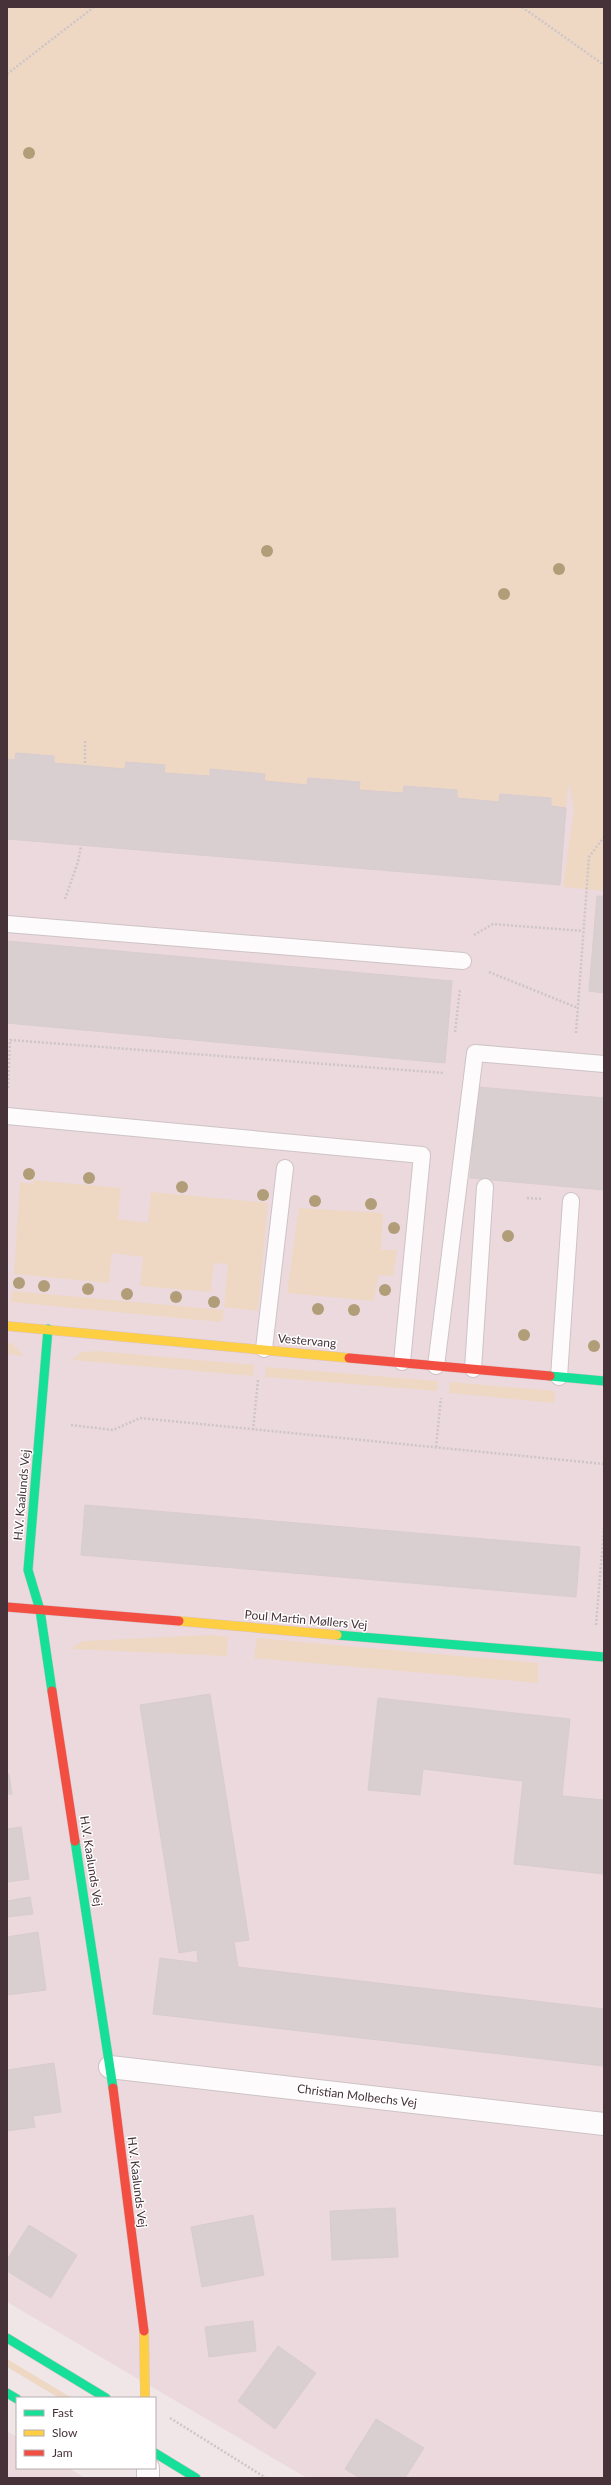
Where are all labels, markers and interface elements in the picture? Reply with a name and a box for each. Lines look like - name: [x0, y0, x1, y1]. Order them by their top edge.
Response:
- street label: Vestervang: [277, 1330, 337, 1351]
- street label: H.V. Kaalunds Vej: [10, 1449, 33, 1541]
- street label: Poul Martin Møllers Vej: [244, 1607, 368, 1632]
- street label: H.V. Kaalunds Vej: [77, 1815, 106, 1907]
- street label: Christian Molbechs Vej: [296, 2081, 418, 2110]
- street label: H.V. Kaalunds Vej: [124, 2136, 151, 2228]
- legend: [16, 2397, 156, 2469]
- text: Fast: [52, 2405, 74, 2420]
- text: Slow: [52, 2425, 78, 2440]
- text: Jam: [52, 2445, 73, 2460]

